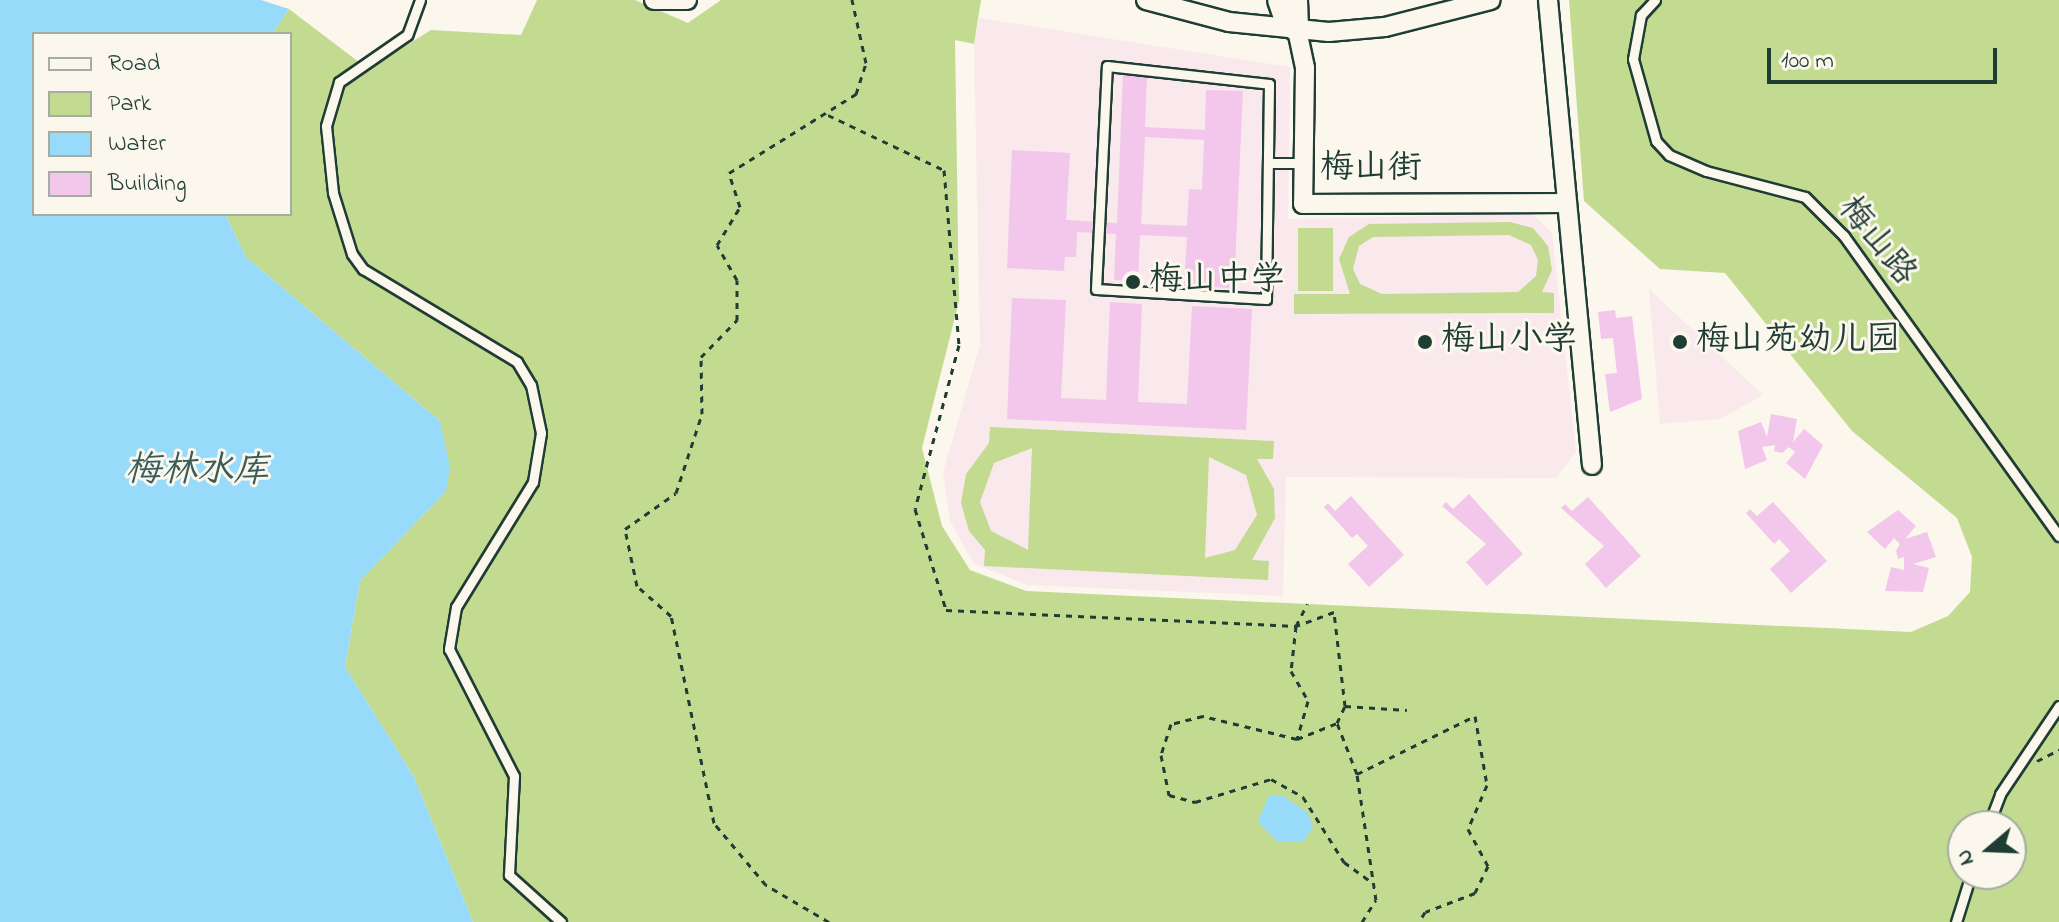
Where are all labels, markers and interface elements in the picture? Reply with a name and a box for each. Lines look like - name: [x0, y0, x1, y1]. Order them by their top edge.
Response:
- legend: [32, 32, 292, 216]
- scale bar: [1771, 32, 2001, 82]
- text: 100 m: [1781, 44, 1834, 79]
- text: Road: [108, 47, 160, 82]
- text: Park: [108, 87, 151, 122]
- text: Water: [108, 127, 166, 162]
- street label: 梅山街: [1320, 150, 1422, 190]
- text: Building: [108, 167, 187, 202]
- street label: 梅山路: [1828, 190, 1924, 294]
- place label: 梅山中学: [1149, 262, 1285, 302]
- marker: 梅山中学: [1124, 273, 1142, 291]
- place label: 梅山小学: [1441, 322, 1577, 362]
- place label: 梅山苑幼儿园: [1696, 322, 1900, 362]
- marker: 梅山小学: [1416, 333, 1434, 351]
- marker: 梅山苑幼儿园: [1671, 333, 1689, 351]
- water label: 梅林水库: [125, 450, 269, 494]
- north arrow: [1947, 810, 2027, 890]
- text: N: [1949, 845, 1984, 869]

